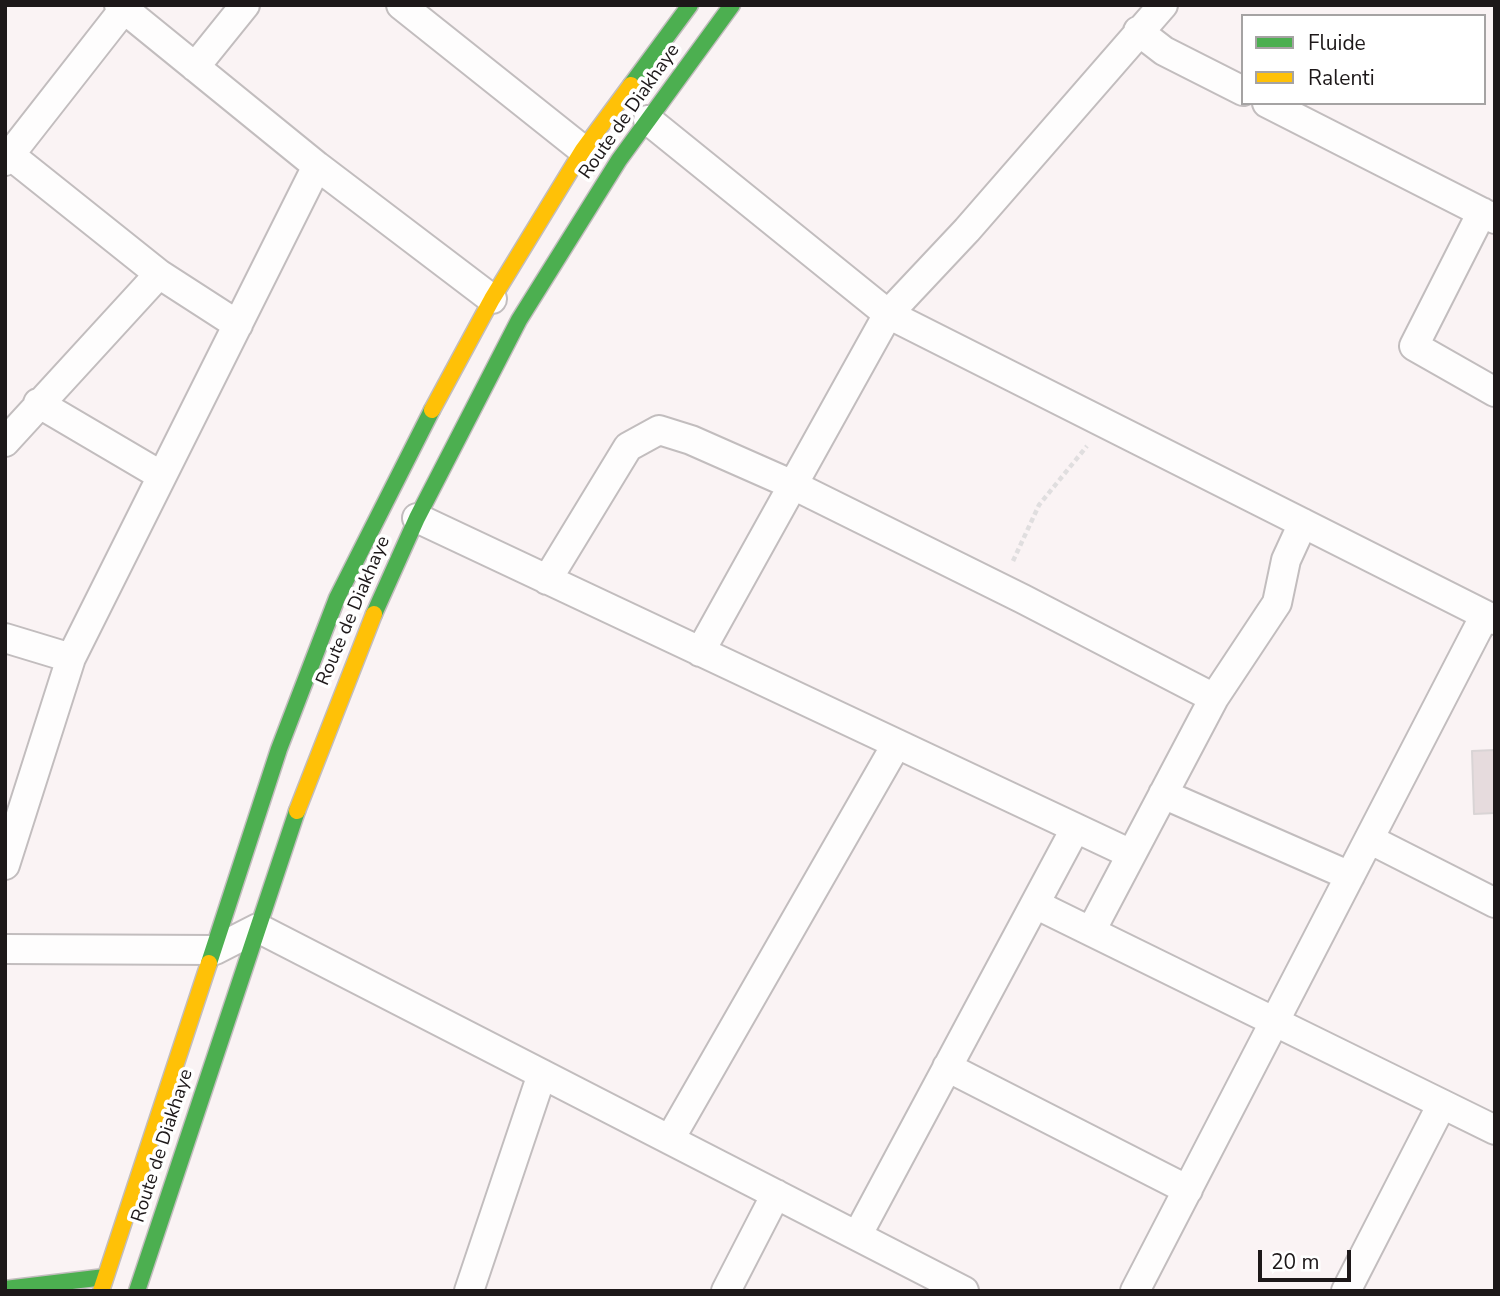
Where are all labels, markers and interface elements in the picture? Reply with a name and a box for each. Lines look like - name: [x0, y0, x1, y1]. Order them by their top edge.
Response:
- legend: [1241, 14, 1486, 105]
- text: Fluide: [1308, 29, 1366, 57]
- street label: Route de Diakhaye: [575, 40, 685, 184]
- text: Ralenti: [1308, 64, 1375, 92]
- street label: Route de Diakhaye: [312, 533, 396, 689]
- street label: Route de Diakhaye: [127, 1066, 199, 1226]
- scale bar: [1262, 1236, 1355, 1280]
- text: 20 m: [1271, 1248, 1320, 1276]

